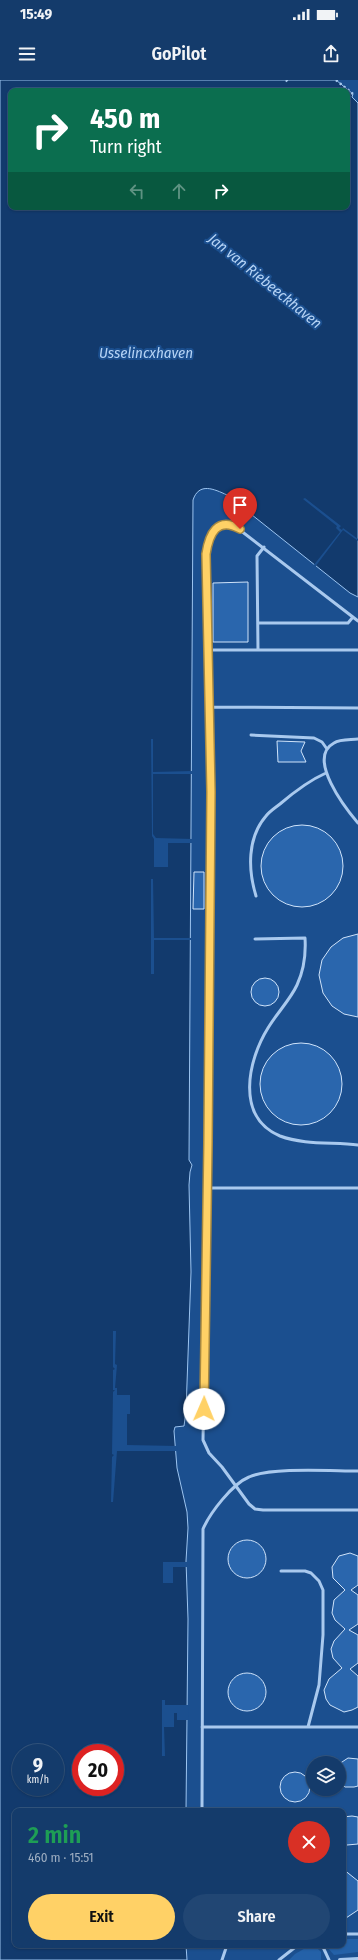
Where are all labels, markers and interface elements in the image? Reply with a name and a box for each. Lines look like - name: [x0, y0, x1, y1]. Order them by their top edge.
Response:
- text: 15:49: [20, 5, 52, 23]
- icon: menu: [16, 43, 38, 65]
- text: GoPilot: [151, 43, 207, 65]
- icon: share: [320, 43, 342, 65]
- text: 450 m: [90, 102, 160, 135]
- icon: right: [24, 104, 76, 156]
- text: Turn right: [90, 136, 162, 158]
- icon: left: [126, 180, 148, 202]
- icon: ahead: [168, 180, 190, 202]
- icon: right: [210, 180, 232, 202]
- water label: Jan van Riebeeckhaven: [204, 229, 325, 332]
- water label: Usselincxhaven: [99, 344, 193, 362]
- pin: [223, 488, 257, 529]
- icon: arrive: [229, 494, 251, 516]
- position arrow: [183, 1388, 225, 1430]
- speed limit sign: 20: [72, 1744, 124, 1796]
- text: 9: [33, 1753, 43, 1777]
- map controls: [306, 1756, 346, 1796]
- button: layers: [306, 1756, 346, 1796]
- text: km/h: [27, 1774, 49, 1786]
- text: 2 min: [28, 1821, 81, 1849]
- button: close: [288, 1821, 330, 1863]
- text: 460 m · 15:51: [28, 1850, 94, 1865]
- button: Exit: [28, 1894, 175, 1940]
- button: Share: [183, 1894, 330, 1940]

